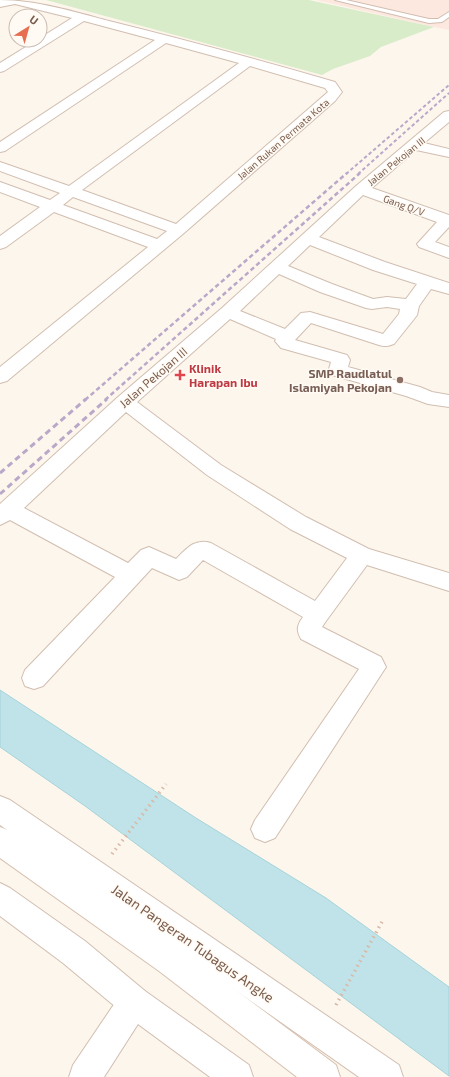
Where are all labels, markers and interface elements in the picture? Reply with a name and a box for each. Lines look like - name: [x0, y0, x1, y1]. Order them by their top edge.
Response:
- north arrow: [8, 8, 48, 48]
- text: U: [27, 12, 41, 27]
- street label: Jalan Rukan Permata Kota: [235, 96, 331, 182]
- street label: Jalan Pekojan III: [365, 134, 427, 188]
- street label: Gang Q/V: [382, 192, 426, 218]
- street label: Jalan Pekojan III: [116, 344, 190, 411]
- place label: Klinik Harapan Ibu: [189, 361, 258, 389]
- place label: SMP Raudlatul Islamiyah Pekojan: [289, 366, 392, 395]
- marker: Klinik Harapan Ibu: [174, 369, 186, 381]
- marker: SMP Raudlatul Islamiyah Pekojan: [395, 375, 405, 385]
- street label: Jalan Pangeran Tubagus Angke: [109, 880, 277, 1006]

